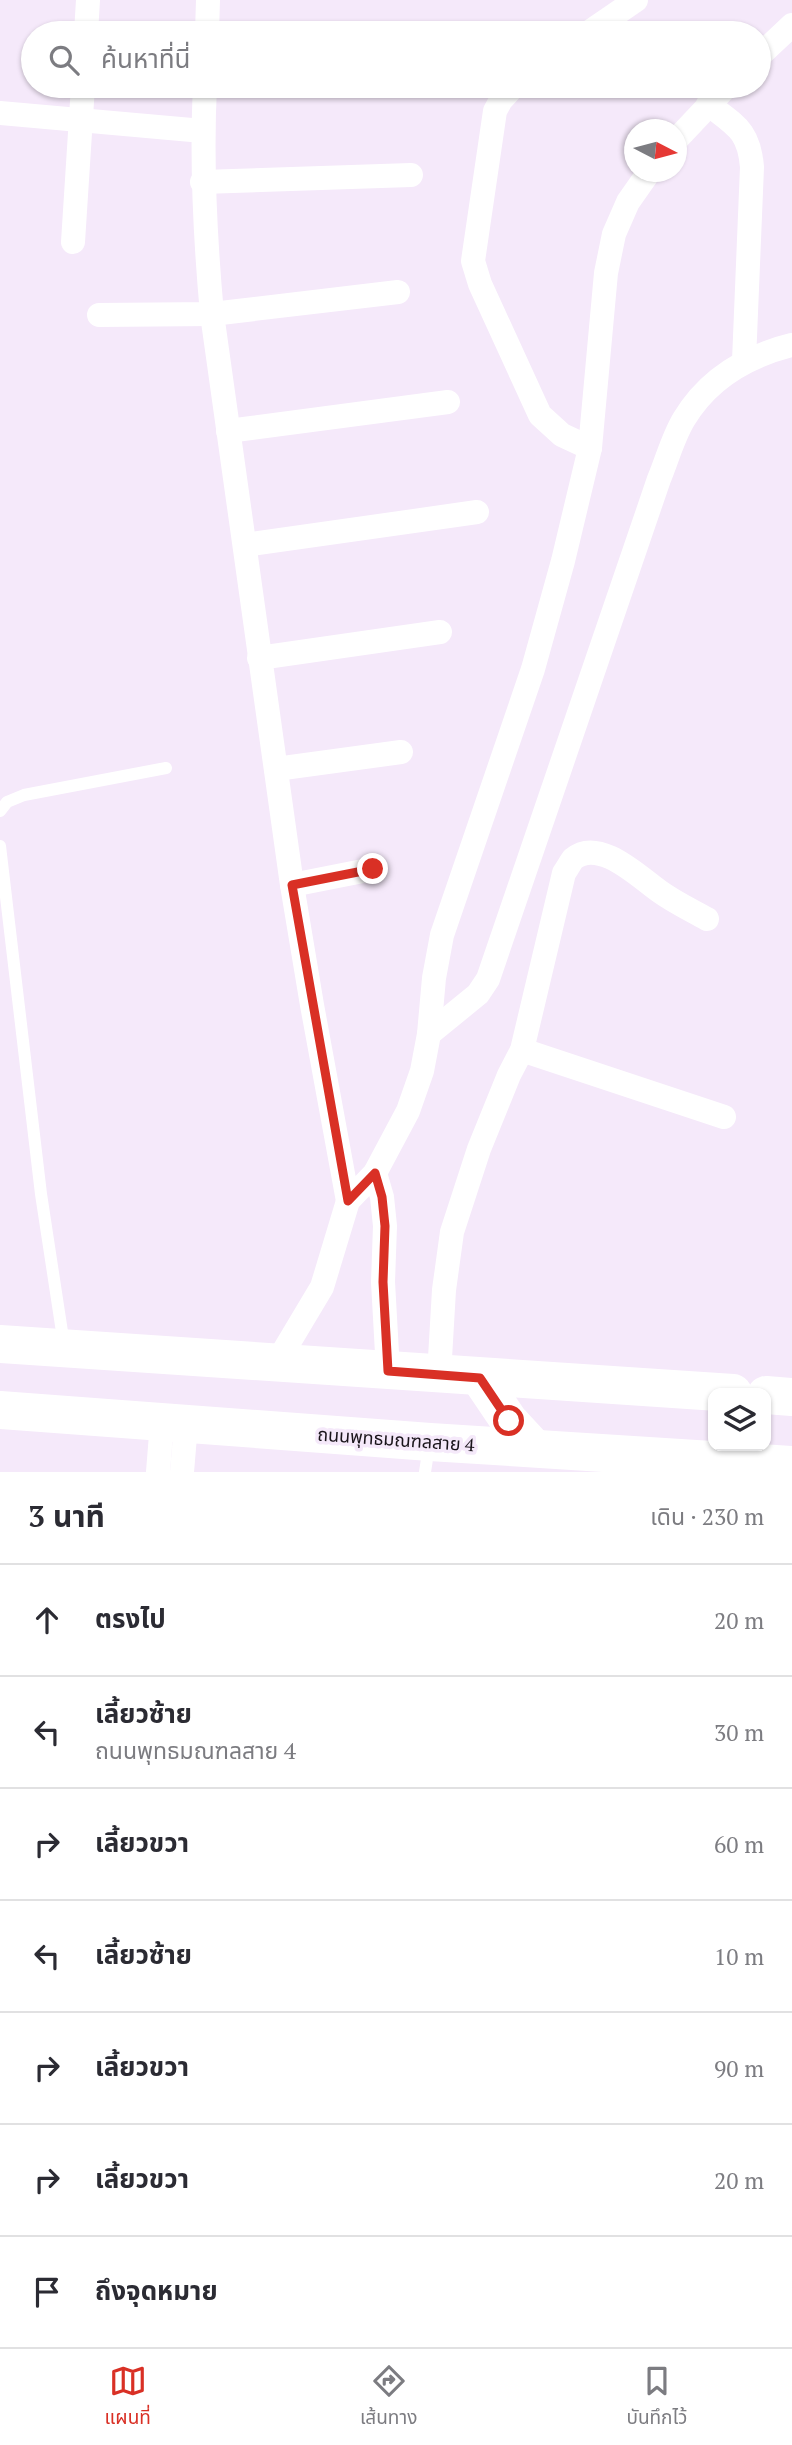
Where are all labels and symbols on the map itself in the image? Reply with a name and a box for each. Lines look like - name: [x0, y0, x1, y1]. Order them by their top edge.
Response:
- north arrow: [624, 119, 687, 182]
- route end: [357, 853, 388, 884]
- route start: [493, 1405, 524, 1436]
- street label: ถนนพุทธมณฑลสาย 4: [317, 1422, 476, 1456]

